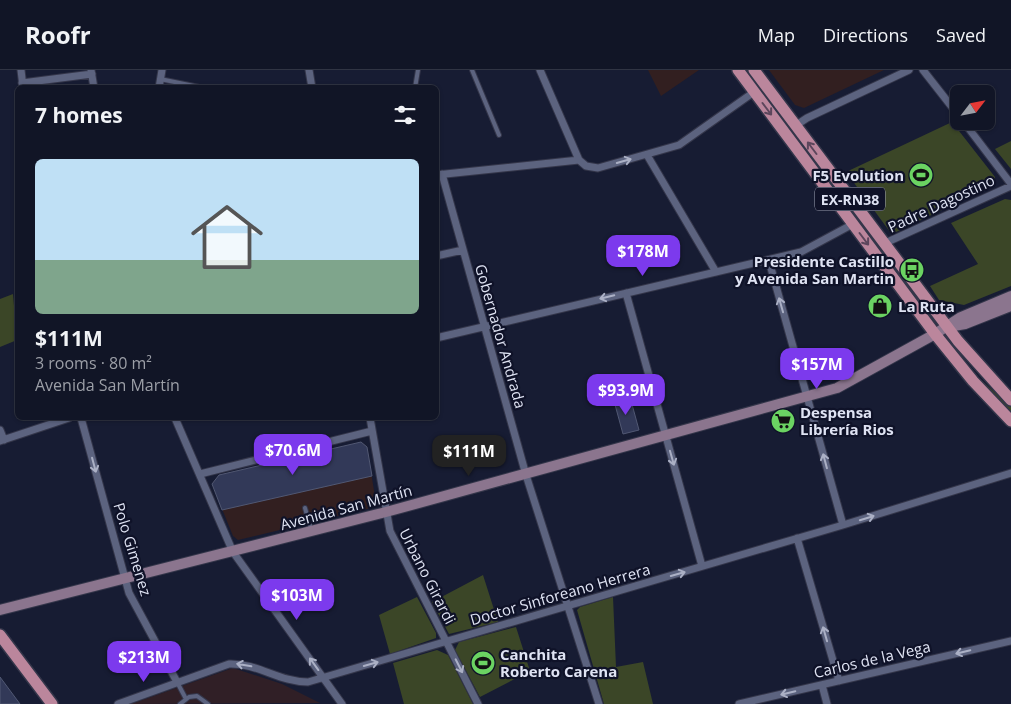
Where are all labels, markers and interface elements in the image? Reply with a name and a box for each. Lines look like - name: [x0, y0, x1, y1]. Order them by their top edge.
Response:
- text: Roofr: [25, 18, 91, 51]
- text: Map: [758, 23, 795, 47]
- text: Directions: [823, 23, 908, 47]
- text: Saved: [936, 23, 986, 47]
- north arrow: [950, 85, 995, 130]
- map controls: [950, 85, 995, 130]
- text: 7 homes: [35, 101, 123, 129]
- icon: filters: [391, 101, 419, 129]
- one-way arrow: [762, 102, 773, 115]
- one-way arrow: [807, 141, 817, 155]
- one-way arrow: [615, 156, 631, 166]
- sports icon: F5 Evolution: [908, 162, 934, 188]
- place label: F5 Evolution: [812, 165, 904, 185]
- street label: Padre Dagostino: [884, 169, 998, 237]
- road number: EX-RN38: [815, 188, 885, 210]
- icon: home: [182, 192, 272, 282]
- one-way arrow: [859, 232, 870, 245]
- pin: $178M: [608, 234, 678, 277]
- text: $178M: [617, 240, 669, 262]
- place label: Presidente Castillo y Avenida San Martin: [735, 251, 894, 288]
- bus stop icon: Presidente Castillo y Avenida San Martin: [899, 257, 925, 283]
- street label: Gobernador Andrada: [471, 262, 531, 410]
- one-way arrow: [599, 293, 615, 302]
- shop icon: La Ruta: [867, 293, 893, 319]
- place label: La Ruta: [898, 296, 955, 316]
- one-way arrow: [776, 297, 786, 313]
- text: $111M: [35, 324, 103, 352]
- pin: $157M: [782, 348, 852, 390]
- text: 3 rooms · 80 m²: [35, 352, 152, 374]
- text: $157M: [791, 353, 843, 375]
- text: Avenida San Martín: [35, 374, 180, 396]
- pin: $93.9M: [585, 374, 667, 416]
- text: $93.9M: [598, 379, 654, 401]
- place label: Despensa Librería Rios: [800, 402, 894, 439]
- supermarket icon: Despensa Librería Rios: [770, 408, 796, 434]
- pin: $70.6M: [252, 434, 334, 476]
- pin: $111M: [434, 434, 504, 477]
- text: $70.6M: [265, 439, 321, 461]
- text: $111M: [443, 440, 495, 462]
- one-way arrow: [668, 449, 677, 465]
- one-way arrow: [820, 454, 829, 470]
- one-way arrow: [89, 456, 99, 472]
- street label: Avenida San Martín: [278, 480, 414, 534]
- street label: Polo Gimenez: [109, 500, 157, 598]
- one-way arrow: [859, 512, 875, 522]
- street label: Urbano Girardi: [395, 525, 461, 627]
- street label: Doctor Sinforeano Herrera: [468, 559, 652, 629]
- one-way arrow: [669, 568, 685, 578]
- pin: $103M: [262, 578, 332, 621]
- text: $103M: [271, 584, 323, 606]
- one-way arrow: [819, 627, 829, 643]
- street label: Carlos de la Vega: [812, 636, 932, 682]
- pin: $213M: [109, 640, 179, 683]
- place label: Canchita Roberto Carena: [500, 644, 617, 681]
- text: $213M: [118, 646, 170, 668]
- one-way arrow: [956, 648, 972, 657]
- sports icon: Canchita Roberto Carena: [470, 650, 496, 676]
- one-way arrow: [309, 657, 319, 671]
- one-way arrow: [362, 658, 378, 668]
- one-way arrow: [454, 659, 464, 674]
- one-way arrow: [236, 660, 252, 670]
- one-way arrow: [781, 689, 797, 698]

